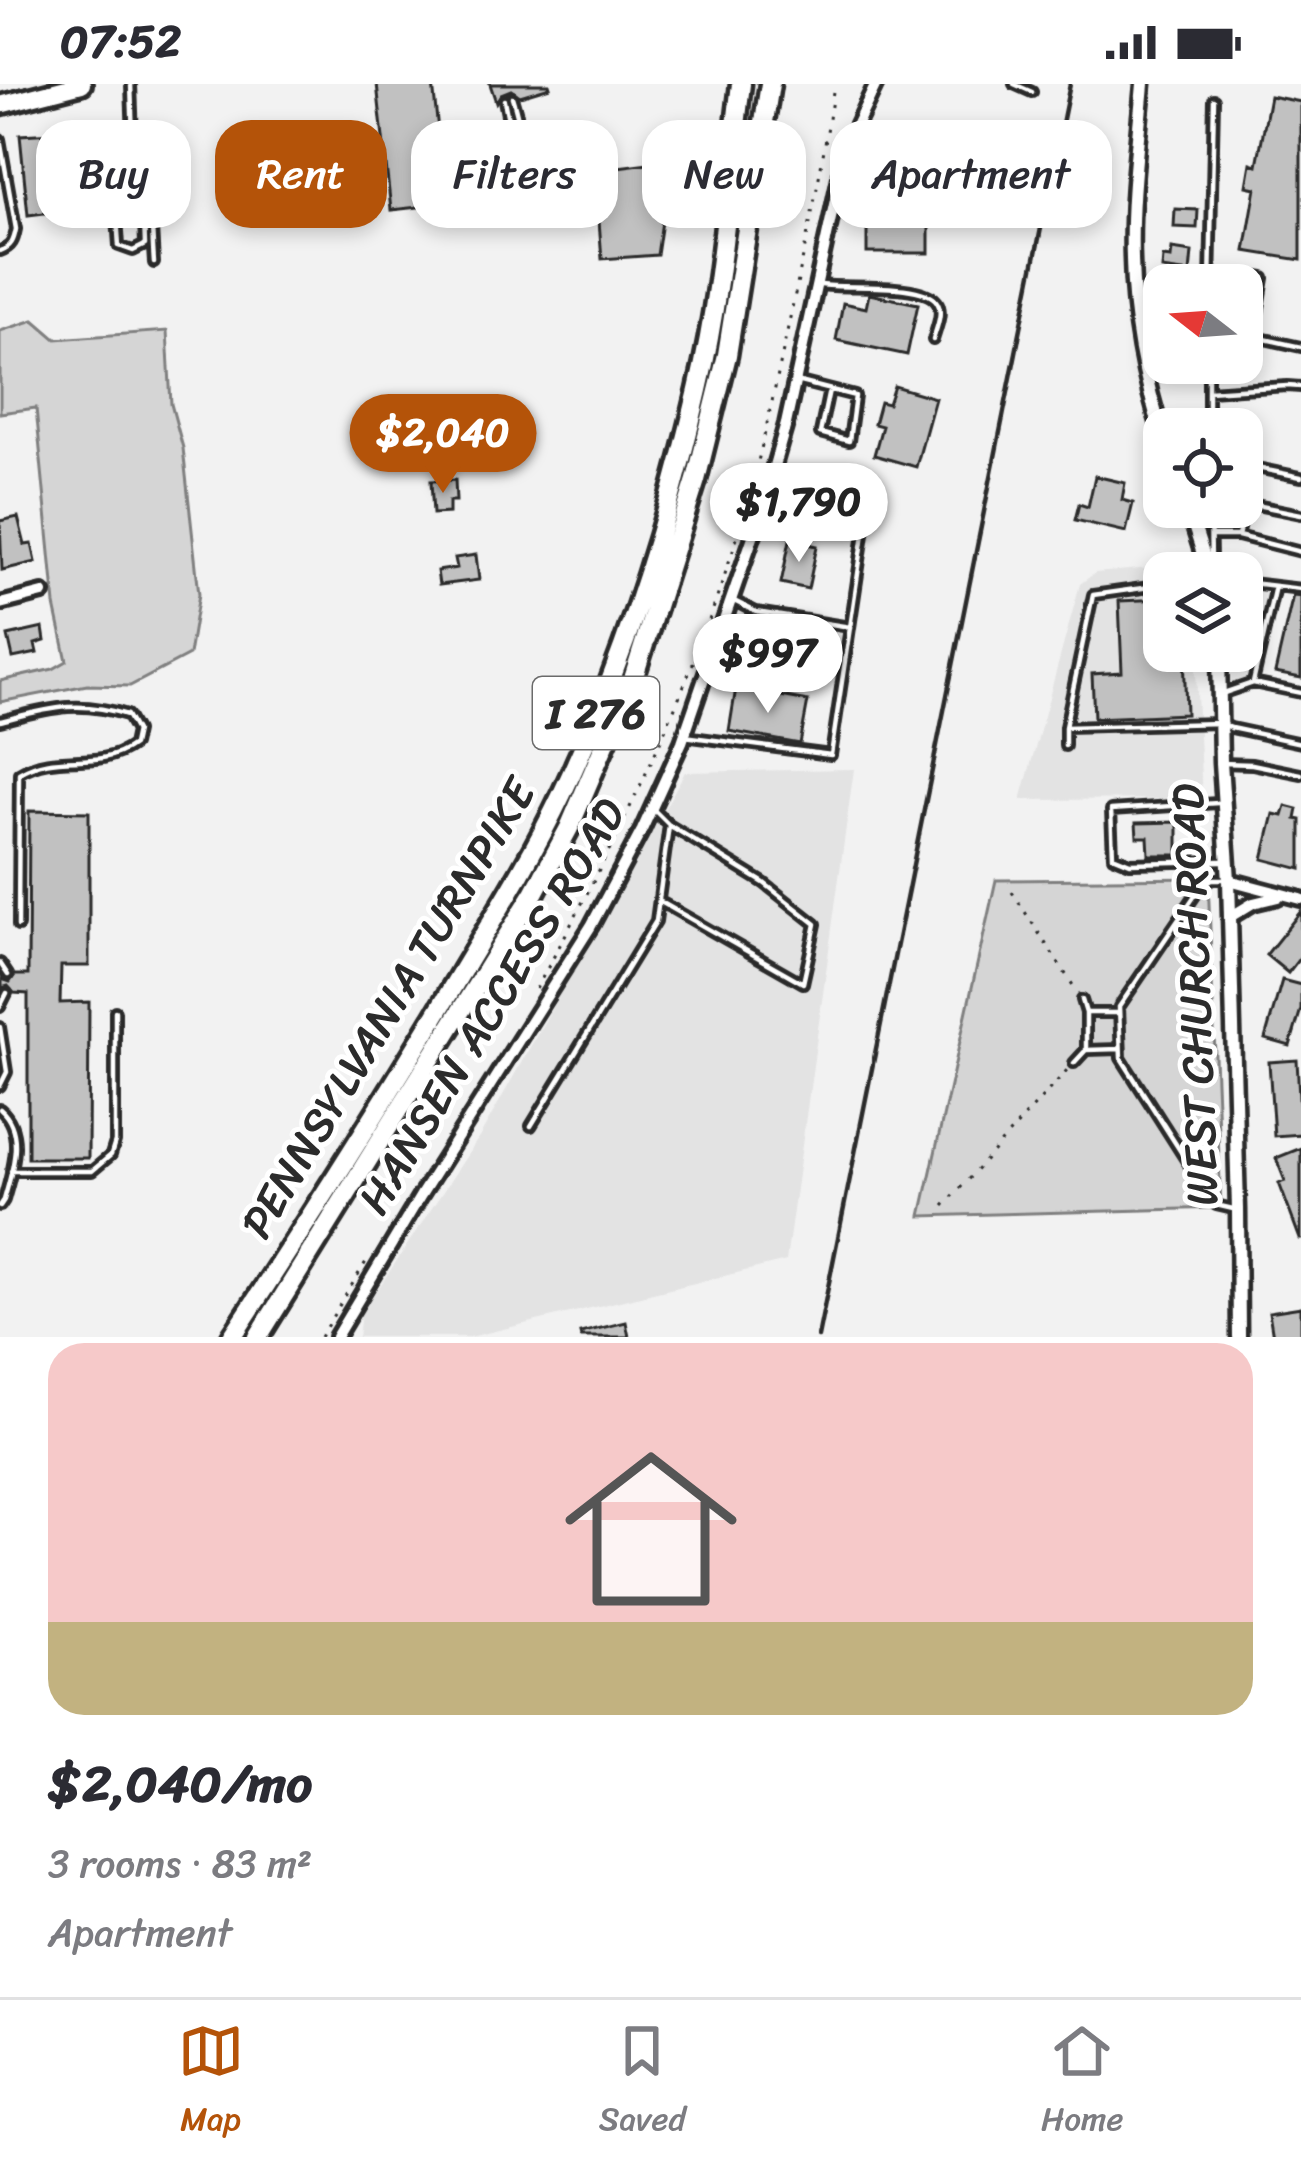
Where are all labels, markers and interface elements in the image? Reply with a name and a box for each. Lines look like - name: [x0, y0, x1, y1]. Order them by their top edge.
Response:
- text: 07:52: [60, 2, 181, 82]
- chip: Buy: [36, 120, 191, 228]
- chip: Rent: [215, 120, 387, 228]
- chip: Filters: [411, 120, 618, 228]
- chip: New: [642, 120, 806, 228]
- chip: Apartment: [830, 120, 1112, 228]
- north arrow: [1143, 264, 1263, 384]
- map controls: [1143, 264, 1263, 672]
- pin: $2,040: [345, 394, 541, 496]
- text: $2,040: [377, 398, 509, 467]
- button: locate: [1143, 408, 1263, 528]
- pin: $1,790: [701, 463, 897, 565]
- text: $1,790: [737, 467, 861, 536]
- button: layers: [1143, 552, 1263, 672]
- pin: $997: [697, 614, 839, 716]
- text: $997: [720, 618, 816, 687]
- road number: I 276: [533, 677, 659, 749]
- street label: PENNSYLVANIA TURNPIKE: [218, 760, 559, 1255]
- street label: HANSEN ACCESS ROAD: [335, 782, 648, 1230]
- street label: WEST CHURCH ROAD: [1148, 783, 1242, 1207]
- icon: home: [543, 1421, 759, 1637]
- text: $2,040/mo: [48, 1739, 312, 1829]
- text: 3 rooms · 83 m²: [48, 1829, 312, 1898]
- text: Apartment: [48, 1898, 232, 1967]
- tab: Map: [178, 2018, 244, 2148]
- tab: Saved: [599, 2018, 686, 2148]
- tab: Home: [1041, 2018, 1123, 2148]

